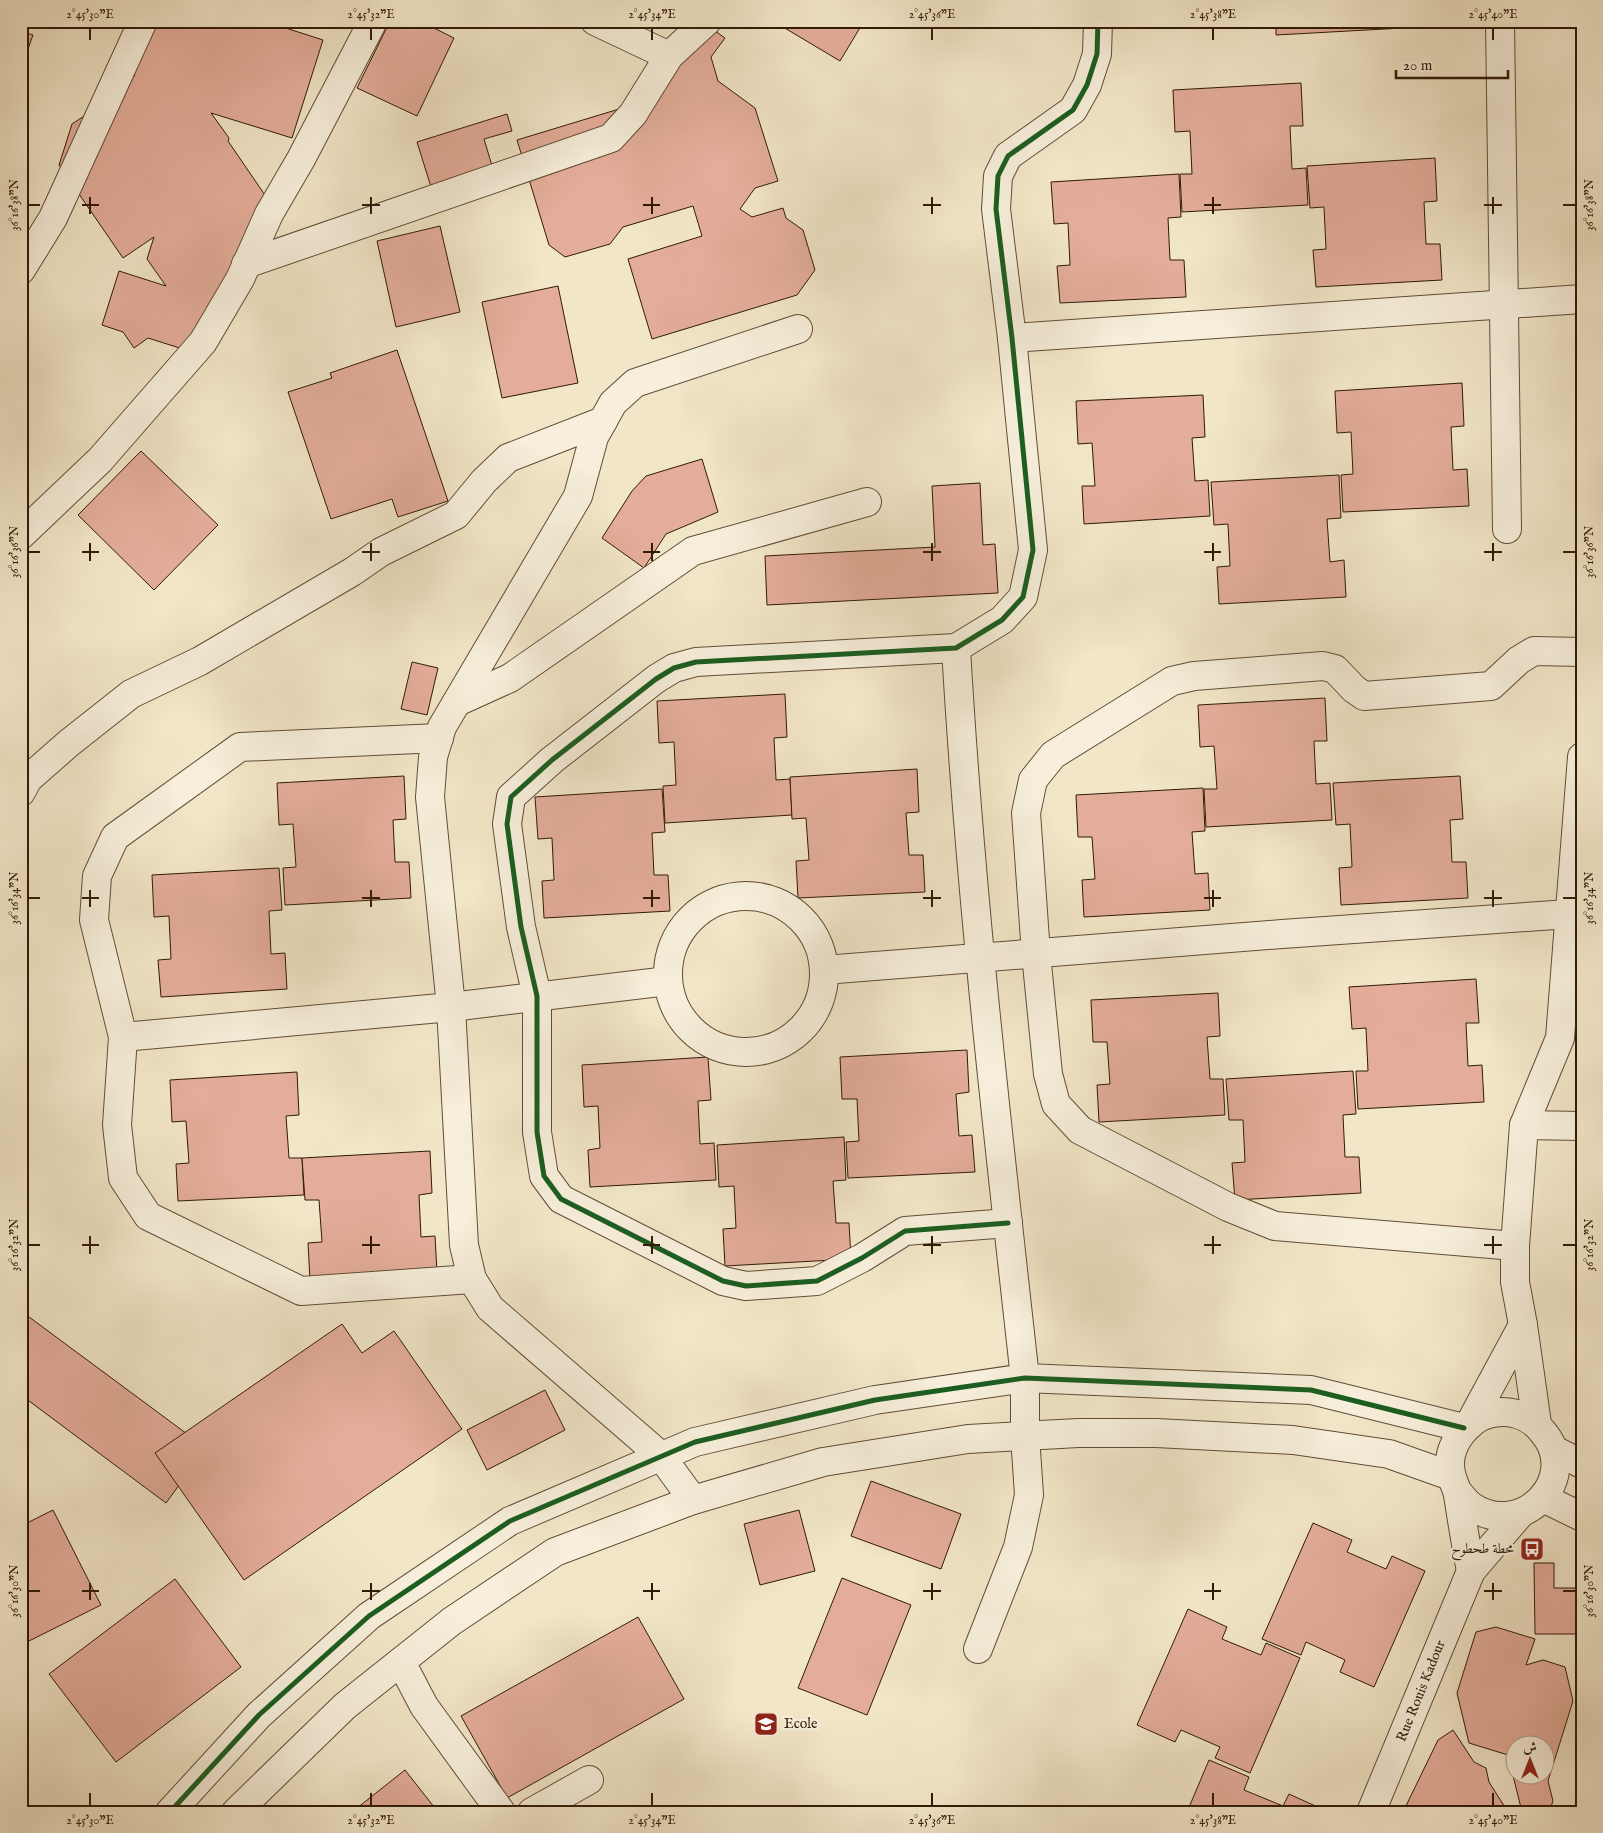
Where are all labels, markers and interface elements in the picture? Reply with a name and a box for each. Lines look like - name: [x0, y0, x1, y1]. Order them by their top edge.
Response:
- text: 2°45'30"E: [66, 7, 114, 22]
- text: 2°45'32"E: [347, 7, 395, 22]
- text: 2°45'34"E: [628, 7, 676, 22]
- text: 2°45'36"E: [909, 7, 955, 22]
- text: 2°45'38"E: [1190, 7, 1236, 22]
- text: 2°45'40"E: [1469, 7, 1517, 22]
- scale bar: [1396, 48, 1508, 80]
- text: 20 m: [1403, 56, 1433, 75]
- text: 36°16'38"N: [7, 179, 22, 231]
- text: 36°16'38"N: [1582, 179, 1597, 231]
- text: 36°16'36"N: [7, 525, 22, 578]
- text: 36°16'36"N: [1582, 525, 1597, 578]
- text: 36°16'34"N: [7, 871, 22, 924]
- text: 36°16'34"N: [1582, 871, 1597, 924]
- text: 36°16'32"N: [7, 1218, 22, 1271]
- text: 36°16'32"N: [1582, 1218, 1597, 1271]
- bus stop icon: محطة طحطوح: [1519, 1536, 1545, 1562]
- place label: محطة طحطوح: [1451, 1540, 1515, 1561]
- text: 36°16'30"N: [7, 1564, 22, 1617]
- text: 36°16'30"N: [1582, 1564, 1597, 1617]
- street label: Rue Rouis Kadour: [1392, 1638, 1450, 1744]
- school or university icon: Ecole: [753, 1711, 779, 1737]
- place label: Ecole: [784, 1715, 818, 1733]
- north arrow: [1506, 1736, 1556, 1786]
- text: ش: [1523, 1739, 1537, 1757]
- text: 2°45'30"E: [66, 1813, 114, 1828]
- text: 2°45'32"E: [347, 1813, 395, 1828]
- text: 2°45'34"E: [628, 1813, 676, 1828]
- text: 2°45'36"E: [909, 1813, 955, 1828]
- text: 2°45'38"E: [1190, 1813, 1236, 1828]
- text: 2°45'40"E: [1469, 1813, 1517, 1828]

